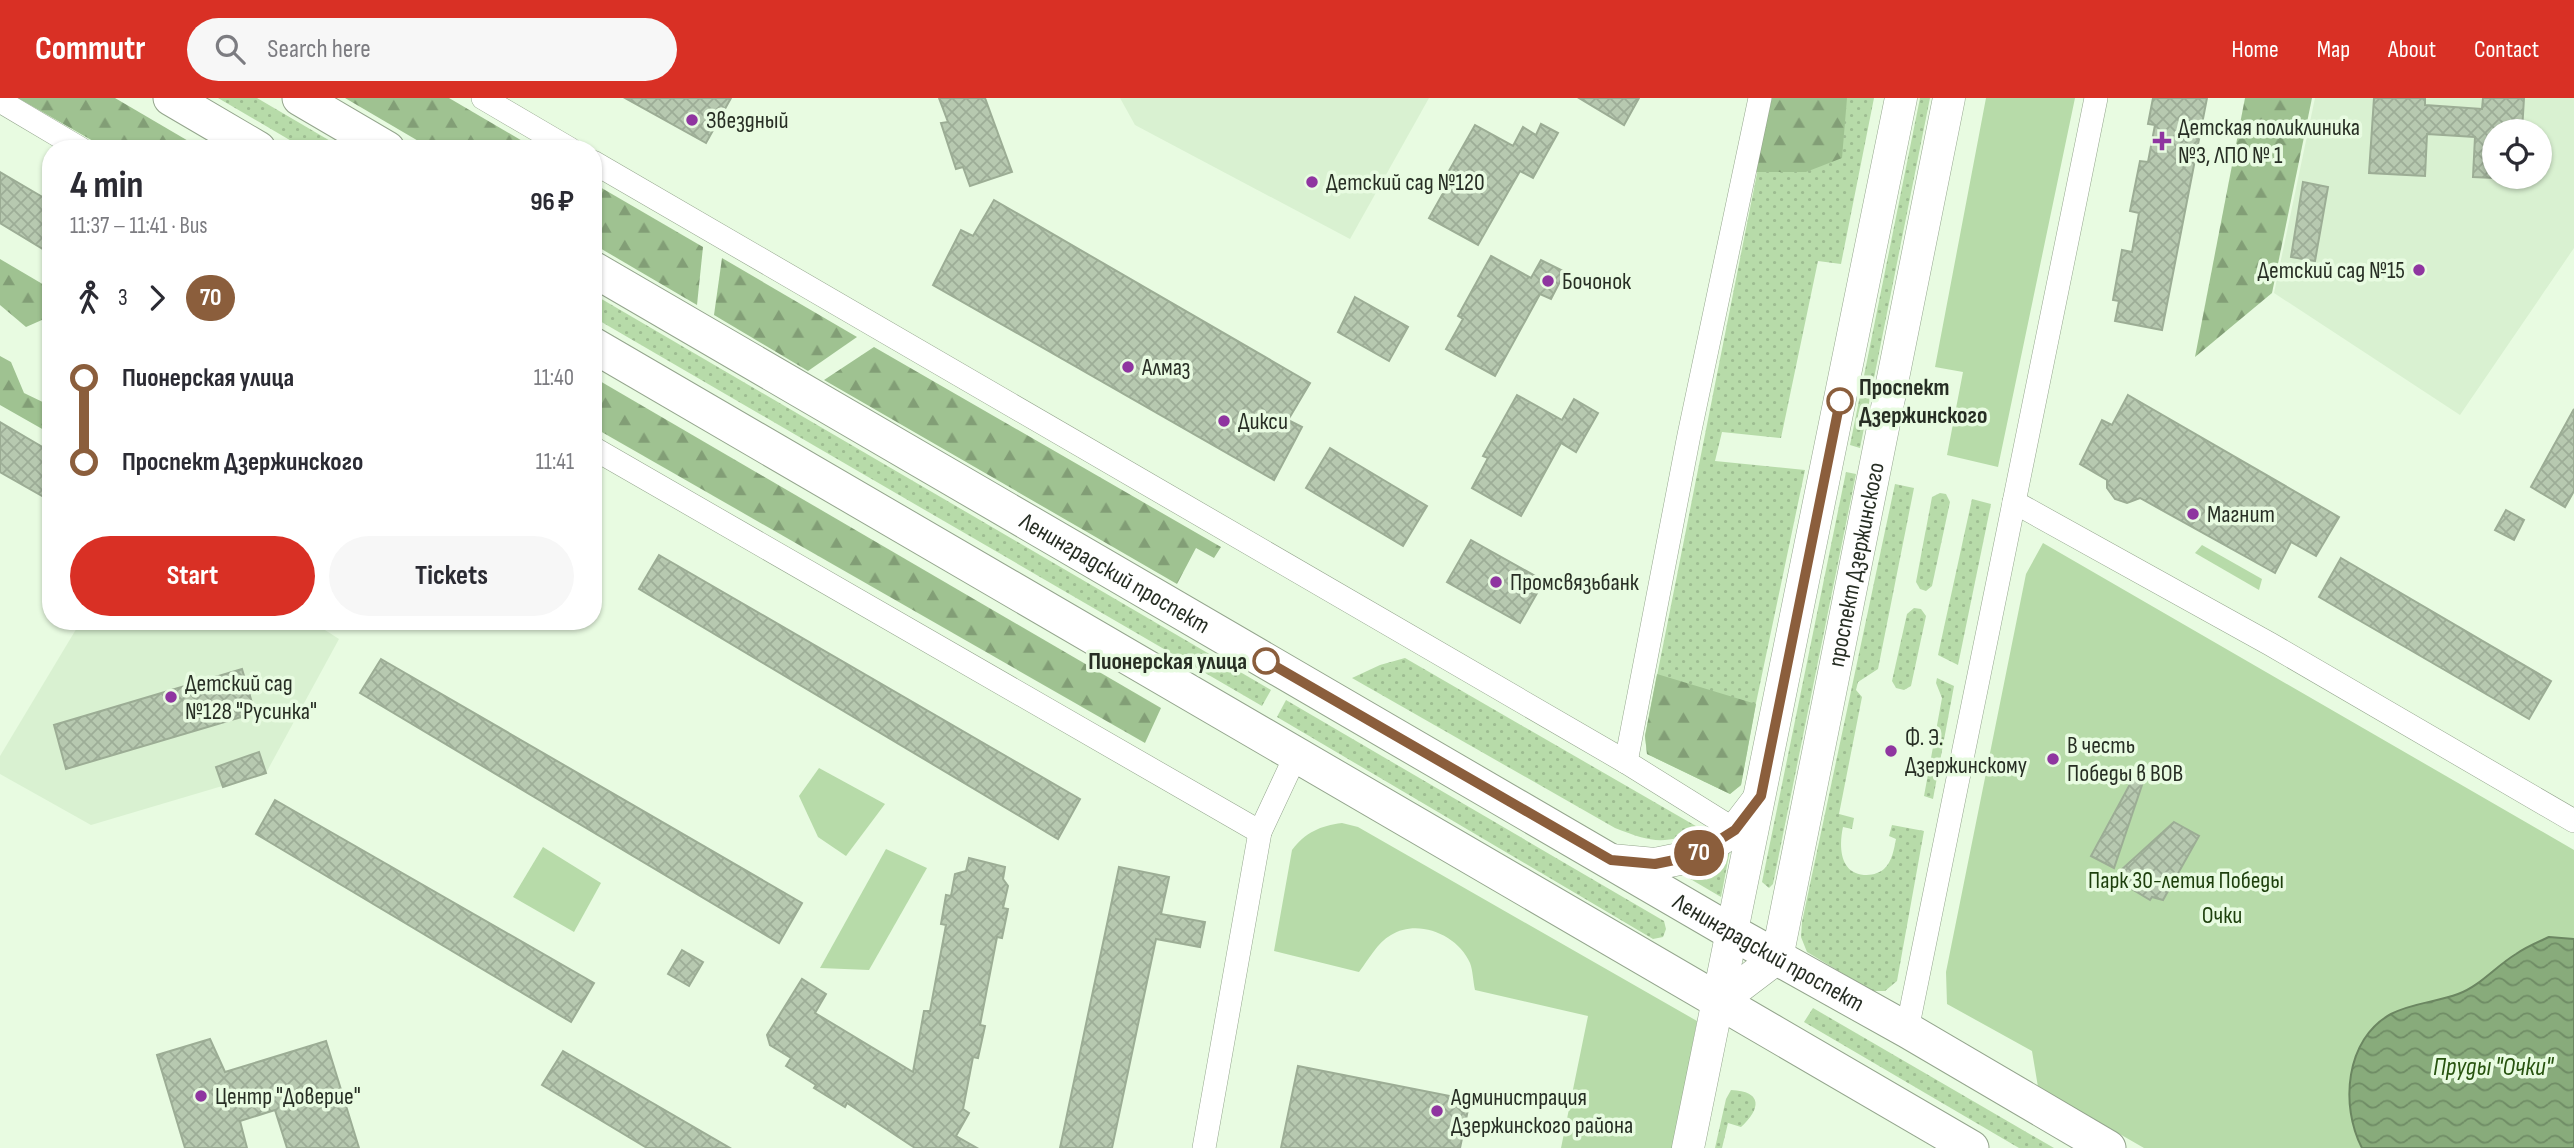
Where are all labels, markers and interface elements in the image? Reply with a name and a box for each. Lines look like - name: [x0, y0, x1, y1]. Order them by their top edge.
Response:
- search box: [187, 18, 677, 81]
- text: Commutr: [35, 29, 145, 69]
- icon: search: [211, 30, 249, 68]
- text: Search here: [267, 34, 371, 65]
- text: Home: [2231, 35, 2279, 64]
- text: Map: [2317, 35, 2350, 64]
- text: About: [2388, 35, 2436, 64]
- text: Contact: [2474, 35, 2539, 64]
- place label: Звездный: [706, 106, 789, 135]
- marker: Звездный: [684, 112, 700, 128]
- place label: Детская поликлиника №3, ЛПО № 1: [2178, 113, 2360, 170]
- map controls: [2482, 119, 2552, 189]
- button: locate: [2482, 119, 2552, 189]
- marker: Детская поликлиника №3, ЛПО № 1: [2152, 131, 2172, 151]
- text: 4 min: [70, 163, 143, 208]
- place label: Детский сад №120: [1326, 168, 1485, 197]
- marker: Детский сад №120: [1304, 174, 1320, 190]
- text: 96 ₽: [530, 187, 574, 218]
- text: 11:37 – 11:41 · Bus: [70, 212, 208, 240]
- place label: Детский сад №15: [2258, 256, 2405, 285]
- marker: Детский сад №15: [2411, 262, 2427, 278]
- place label: Бочонок: [1562, 267, 1632, 296]
- marker: Бочонок: [1540, 273, 1556, 289]
- icon: walk: [70, 279, 108, 317]
- icon: forward: [138, 279, 176, 317]
- text: 70: [200, 283, 221, 312]
- text: 3: [118, 284, 128, 312]
- place label: Алмаз: [1141, 353, 1191, 382]
- marker: Алмаз: [1120, 359, 1136, 375]
- text: Пионерская улица: [122, 363, 294, 394]
- text: 11:40: [534, 364, 574, 392]
- place label: Проспект Дзержинского: [1859, 373, 1987, 430]
- marker: Проспект Дзержинского: [1827, 388, 1853, 414]
- place label: Дикси: [1238, 407, 1288, 436]
- marker: Дикси: [1216, 413, 1232, 429]
- text: Проспект Дзержинского: [122, 447, 363, 478]
- text: 11:41: [536, 448, 574, 476]
- street label: проспект Дзержинского: [1821, 460, 1890, 669]
- place label: Магнит: [2207, 500, 2275, 529]
- street label: Ленинградский проспект: [1014, 506, 1215, 640]
- marker: Магнит: [2185, 506, 2201, 522]
- button: Start: [70, 536, 315, 616]
- button: Tickets: [329, 536, 574, 616]
- place label: Промсвязьбанк: [1510, 568, 1640, 597]
- marker: Промсвязьбанк: [1488, 574, 1504, 590]
- place label: Пионерская улица: [1088, 647, 1247, 676]
- marker: Пионерская улица: [1253, 648, 1279, 674]
- place label: Детский сад №128 "Русинка": [185, 669, 317, 726]
- marker: Детский сад №128 "Русинка": [163, 689, 179, 705]
- place label: Ф. Э. Дзержинскому: [1905, 723, 2027, 780]
- place label: В честь Победы в ВОВ: [2067, 731, 2183, 788]
- marker: Ф. Э. Дзержинскому: [1883, 743, 1899, 759]
- marker: В честь Победы в ВОВ: [2045, 751, 2061, 767]
- line badge: 70: [1668, 830, 1730, 876]
- text: 70: [1688, 838, 1710, 867]
- park label: Парк 30-летия Победы: [2088, 866, 2284, 895]
- street label: Ленинградский проспект: [1667, 886, 1869, 1018]
- park label: Очки: [2202, 901, 2242, 930]
- water label: Пруды "Очки": [2433, 1052, 2555, 1083]
- place label: Центр "Доверие": [215, 1082, 361, 1111]
- place label: Администрация Дзержинского района: [1450, 1083, 1633, 1140]
- marker: Центр "Доверие": [193, 1088, 209, 1104]
- marker: Администрация Дзержинского района: [1429, 1103, 1445, 1119]

